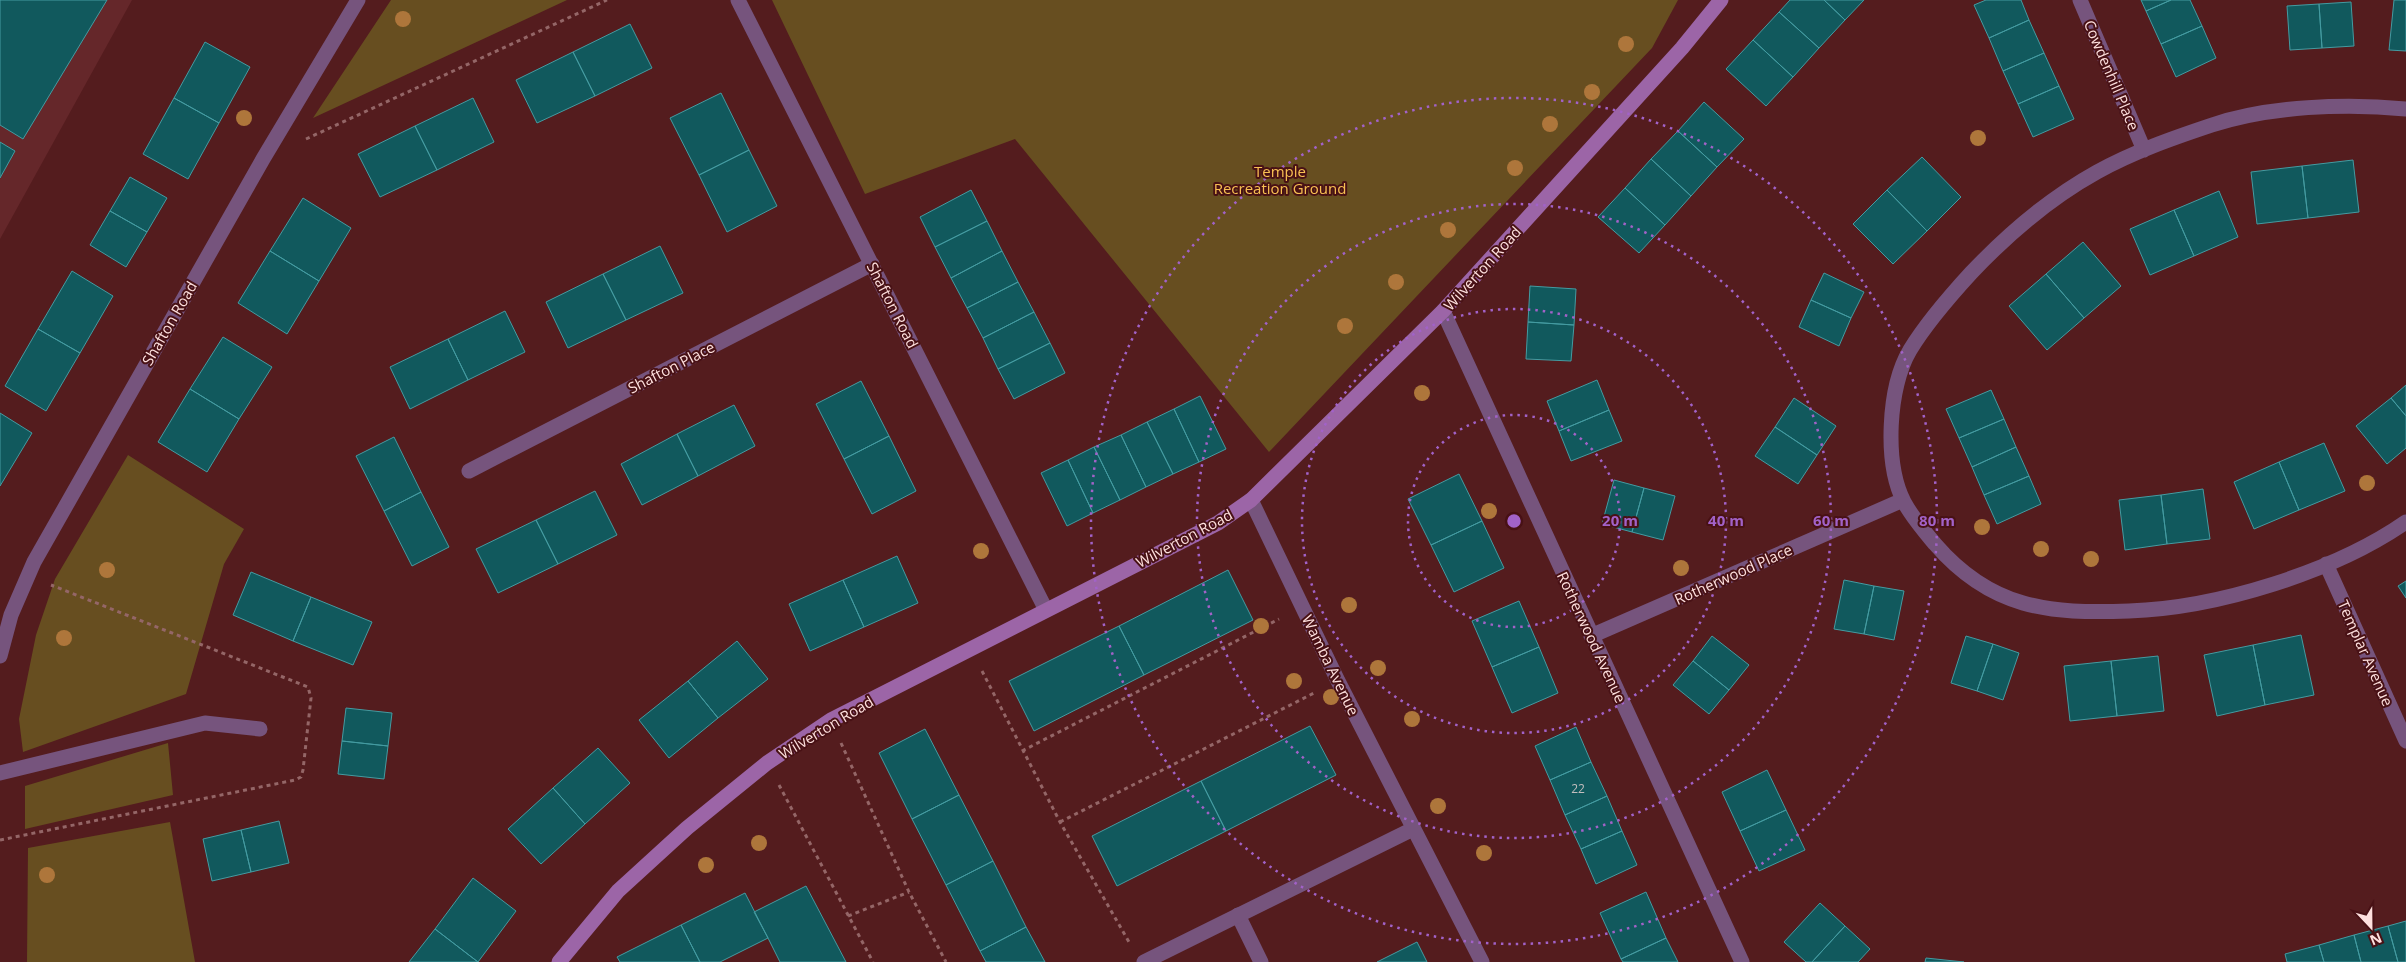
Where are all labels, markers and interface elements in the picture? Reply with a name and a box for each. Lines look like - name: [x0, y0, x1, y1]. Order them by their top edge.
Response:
- street label: Cowdenhill Place: [2080, 17, 2144, 133]
- park label: Temple Recreation Ground: [1214, 161, 1346, 198]
- street label: Wilverton Road: [1439, 222, 1525, 314]
- street label: Shafton Road: [863, 259, 923, 351]
- street label: Shafton Road: [137, 277, 201, 369]
- street label: Shafton Place: [624, 337, 718, 397]
- street label: Wilverton Road: [1132, 504, 1236, 572]
- text: 20 m: [1602, 510, 1638, 530]
- text: 40 m: [1708, 510, 1744, 530]
- text: 60 m: [1813, 510, 1849, 530]
- text: 80 m: [1919, 510, 1955, 530]
- centre of rings: [1505, 512, 1523, 530]
- street label: Rotherwood Place: [1671, 539, 1795, 609]
- street label: Rotherwood Avenue: [1553, 568, 1631, 706]
- street label: Templar Avenue: [2334, 597, 2398, 709]
- street label: Wamba Avenue: [1298, 611, 1364, 719]
- street label: Wilverton Road: [775, 691, 877, 763]
- house number: 22: [1571, 780, 1585, 797]
- north arrow: [2346, 902, 2396, 952]
- text: N: [2367, 929, 2385, 950]

